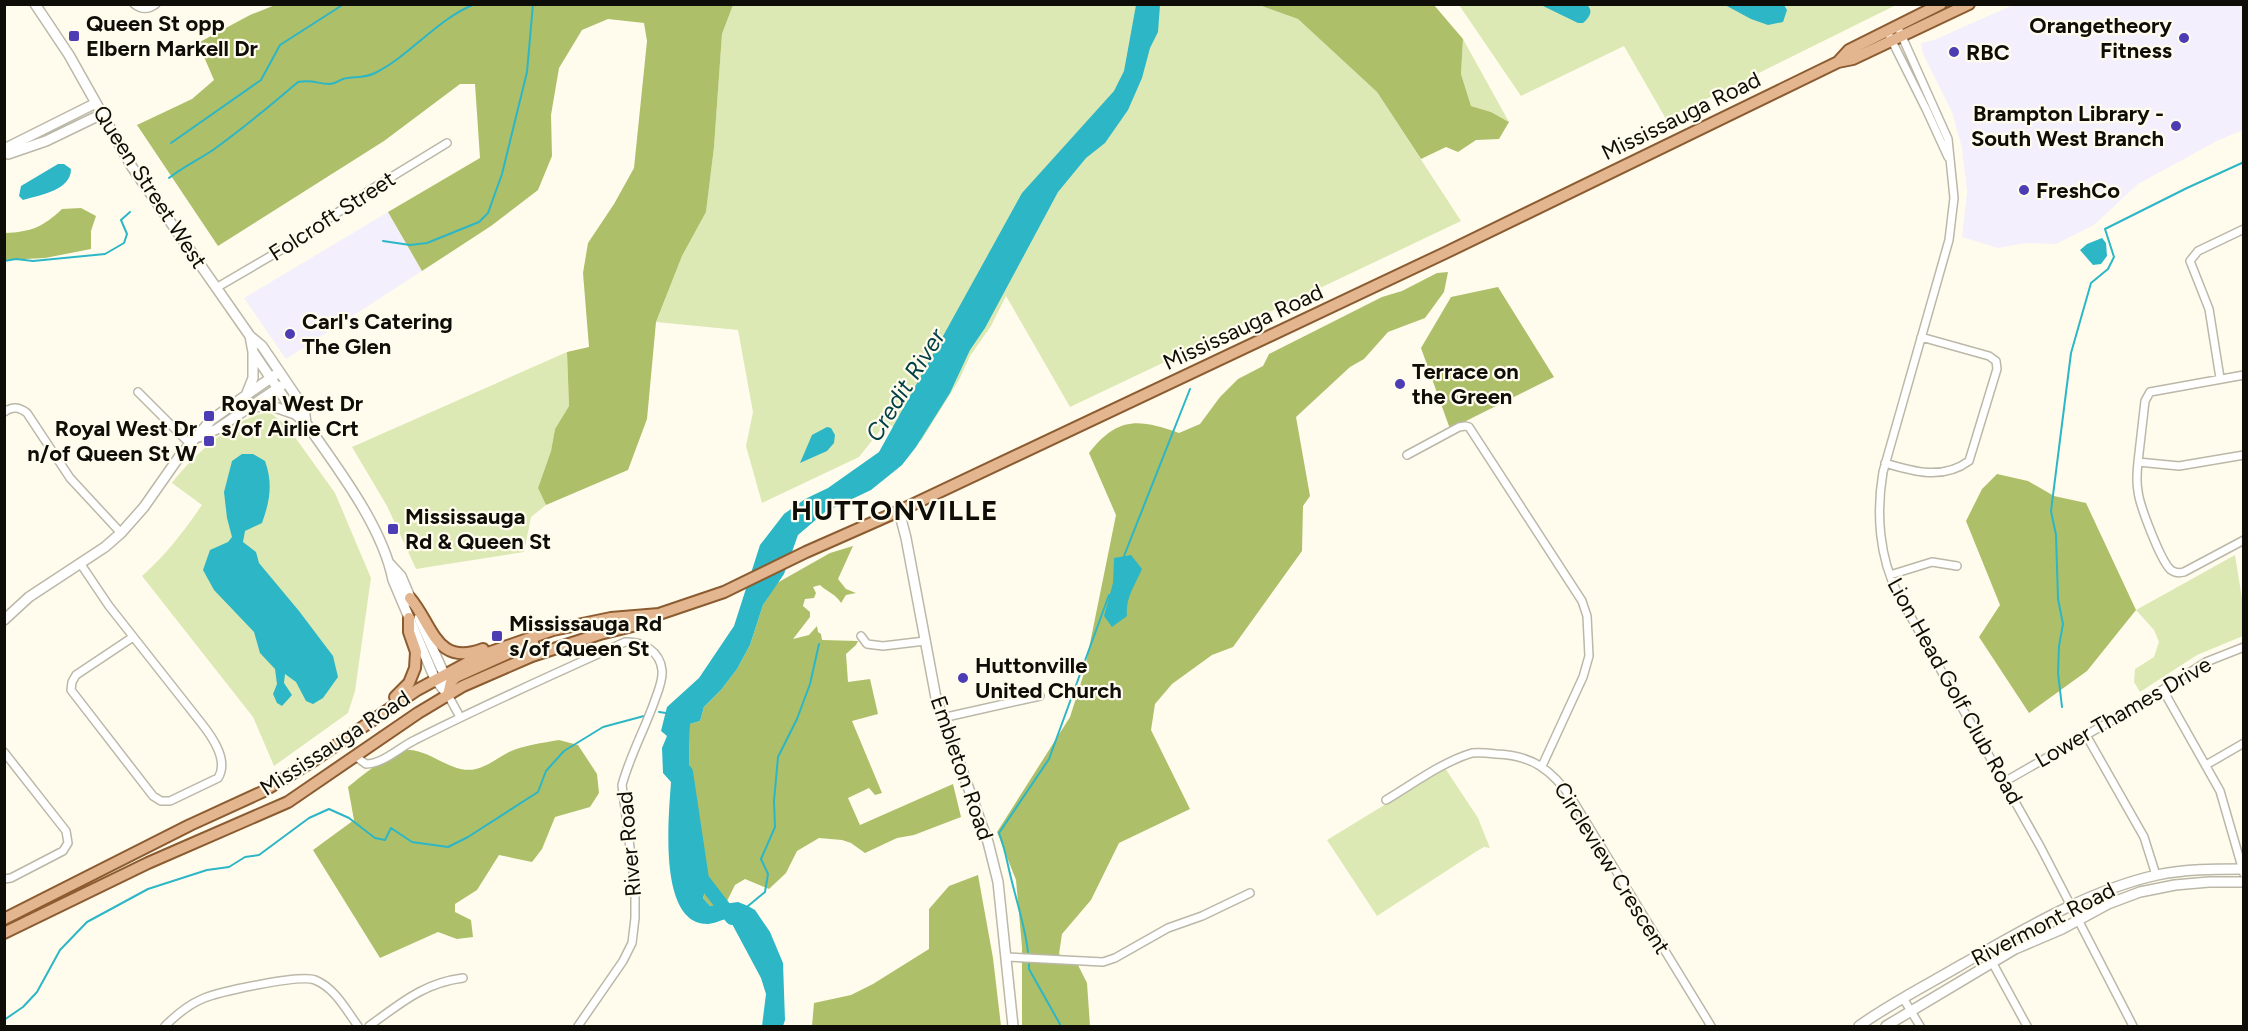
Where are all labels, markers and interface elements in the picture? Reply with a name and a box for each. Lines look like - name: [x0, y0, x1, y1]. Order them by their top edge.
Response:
- place label: Queen St opp Elbern Markell Dr: [86, 10, 259, 62]
- place label: Orangetheory Fitness: [2029, 12, 2172, 64]
- marker: Queen St opp Elbern Markell Dr: [67, 29, 81, 43]
- marker: Orangetheory Fitness: [2177, 31, 2191, 45]
- place label: RBC: [1966, 39, 2010, 66]
- marker: RBC: [1947, 45, 1961, 59]
- street label: Mississauga Road: [1597, 66, 1765, 166]
- street label: Queen Street West: [87, 100, 213, 274]
- place label: Brampton Library - South West Branch: [1971, 100, 2164, 152]
- marker: Brampton Library - South West Branch: [2169, 119, 2183, 133]
- street label: Folcroft Street: [264, 165, 400, 267]
- place label: FreshCo: [2036, 177, 2120, 204]
- marker: FreshCo: [2017, 183, 2031, 197]
- street label: Mississauga Road: [1159, 278, 1327, 376]
- place label: Carl's Catering The Glen: [302, 308, 453, 360]
- water label: Credit River: [859, 322, 952, 447]
- marker: Carl's Catering The Glen: [283, 327, 297, 341]
- place label: Terrace on the Green: [1412, 358, 1519, 410]
- marker: Terrace on the Green: [1393, 377, 1407, 391]
- place label: Royal West Dr s/of Airlie Crt: [221, 390, 364, 442]
- marker: Royal West Dr s/of Airlie Crt: [202, 409, 216, 423]
- place label: Royal West Dr n/of Queen St W: [27, 415, 198, 467]
- marker: Royal West Dr n/of Queen St W: [202, 434, 216, 448]
- district label: HUTTONVILLE: [791, 493, 999, 527]
- place label: Mississauga Rd & Queen St: [405, 503, 551, 555]
- marker: Mississauga Rd & Queen St: [386, 522, 400, 536]
- street label: Lion Head Golf Club Road: [1881, 573, 2029, 809]
- place label: Mississauga Rd s/of Queen St: [509, 610, 662, 662]
- marker: Mississauga Rd s/of Queen St: [490, 629, 504, 643]
- street label: Lower Thames Drive: [2030, 651, 2216, 773]
- place label: Huttonville United Church: [975, 652, 1122, 704]
- marker: Huttonville United Church: [956, 671, 970, 685]
- street label: Mississauga Road: [255, 684, 415, 802]
- street label: Embleton Road: [925, 692, 999, 844]
- street label: Circleview Crescent: [1548, 777, 1676, 959]
- street label: River Road: [611, 790, 647, 898]
- street label: Rivermont Road: [1967, 876, 2119, 972]

